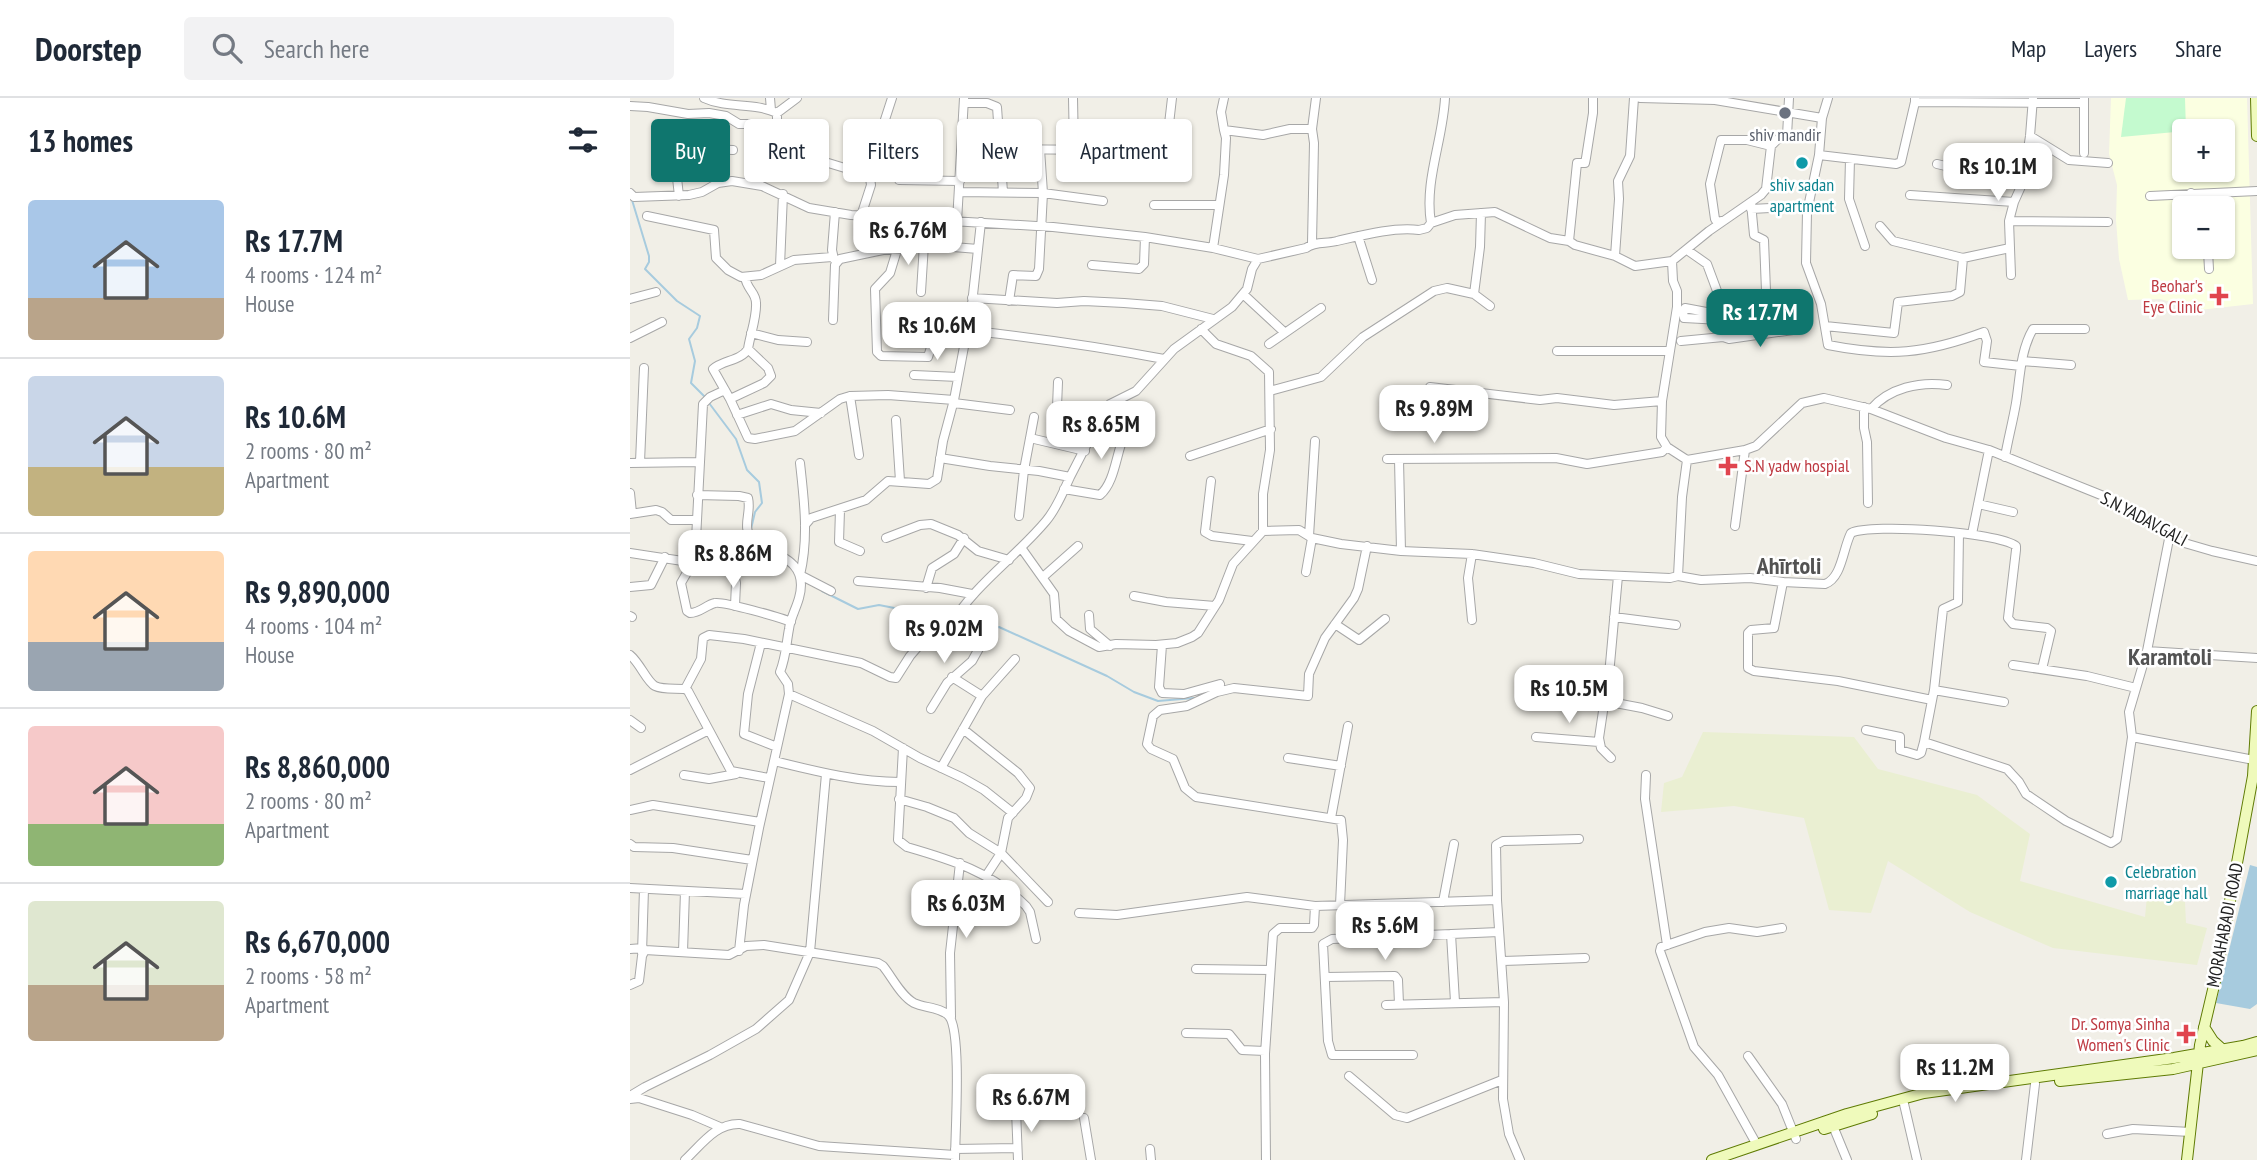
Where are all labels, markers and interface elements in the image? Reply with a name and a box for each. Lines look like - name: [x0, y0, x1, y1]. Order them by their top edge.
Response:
- search box: [184, 17, 674, 80]
- text: Doorstep: [35, 27, 142, 70]
- icon: search: [208, 29, 246, 67]
- text: Search here: [264, 32, 369, 65]
- text: Map: [2011, 33, 2046, 64]
- text: Layers: [2084, 33, 2137, 64]
- text: Share: [2175, 33, 2222, 64]
- marker: shiv mandir: [1777, 105, 1793, 121]
- chip: Buy: [651, 119, 730, 182]
- chip: Rent: [744, 119, 829, 182]
- chip: Filters: [843, 119, 943, 182]
- chip: New: [957, 119, 1042, 182]
- chip: Apartment: [1056, 119, 1192, 182]
- map controls: [2172, 119, 2235, 259]
- button: +: [2172, 119, 2235, 182]
- text: 13 homes: [28, 121, 133, 160]
- icon: filters: [564, 121, 602, 159]
- place label: shiv mandir: [1749, 123, 1821, 146]
- pin: Rs 10.1M: [1926, 144, 2070, 203]
- text: Rs 10.1M: [1959, 151, 2037, 180]
- marker: shiv sadan apartment: [1794, 155, 1810, 171]
- place label: shiv sadan apartment: [1770, 173, 1834, 217]
- button: −: [2172, 196, 2235, 259]
- pin: Rs 6.76M: [836, 208, 980, 267]
- text: Rs 6.76M: [869, 215, 947, 244]
- text: Rs 17.7M: [245, 221, 343, 260]
- icon: home: [84, 228, 168, 312]
- text: 4 rooms · 124 m²: [245, 260, 382, 289]
- place label: Beohar's Eye Clinic: [2143, 274, 2204, 318]
- marker: Beohar's Eye Clinic: [2209, 286, 2229, 306]
- text: House: [245, 289, 295, 318]
- pin: Rs 17.7M: [1688, 289, 1832, 349]
- text: Rs 17.7M: [1722, 297, 1798, 326]
- pin: Rs 10.6M: [865, 302, 1009, 362]
- text: Rs 10.6M: [898, 310, 976, 339]
- pin: Rs 9.89M: [1362, 386, 1506, 445]
- text: Rs 9.89M: [1395, 393, 1473, 422]
- text: Rs 10.6M: [245, 397, 346, 436]
- pin: Rs 8.65M: [1029, 402, 1173, 461]
- icon: home: [84, 404, 168, 488]
- text: Rs 8.65M: [1062, 409, 1140, 438]
- text: 2 rooms · 80 m²: [245, 436, 372, 465]
- place label: S.N yadw hospial: [1744, 454, 1850, 477]
- marker: S.N yadw hospial: [1718, 456, 1738, 476]
- text: Apartment: [245, 465, 329, 494]
- street label: S.N.YADAV.GALI: [2097, 486, 2192, 551]
- pin: Rs 8.86M: [661, 531, 805, 590]
- text: Rs 8.86M: [694, 538, 772, 567]
- district label: Ahīrtoli: [1756, 550, 1821, 581]
- text: Rs 9,890,000: [245, 572, 390, 611]
- icon: home: [84, 579, 168, 663]
- pin: Rs 9.02M: [872, 606, 1016, 665]
- text: 4 rooms · 104 m²: [245, 611, 382, 640]
- text: Rs 9.02M: [905, 613, 983, 642]
- text: House: [245, 640, 295, 669]
- district label: Karamtoli: [2128, 641, 2212, 672]
- pin: Rs 10.5M: [1497, 666, 1641, 725]
- text: Rs 10.5M: [1530, 673, 1608, 702]
- text: Rs 8,860,000: [245, 747, 390, 786]
- icon: home: [84, 754, 168, 838]
- text: 2 rooms · 80 m²: [245, 786, 372, 815]
- text: Apartment: [245, 815, 329, 844]
- place label: Celebration marriage hall: [2125, 860, 2208, 904]
- street label: MORAHABADI ROAD: [2201, 861, 2248, 989]
- marker: Celebration marriage hall: [2103, 874, 2119, 890]
- pin: Rs 6.03M: [894, 880, 1038, 940]
- text: Rs 6.03M: [927, 888, 1005, 917]
- pin: Rs 5.6M: [1320, 902, 1450, 962]
- text: Rs 5.6M: [1352, 910, 1418, 939]
- text: Rs 6,670,000: [245, 922, 390, 961]
- icon: home: [84, 929, 168, 1013]
- text: 2 rooms · 58 m²: [245, 961, 372, 990]
- text: Apartment: [245, 990, 329, 1019]
- place label: Dr. Somya Sinha Women's Clinic: [2071, 1012, 2171, 1056]
- marker: Dr. Somya Sinha Women's Clinic: [2176, 1024, 2196, 1044]
- pin: Rs 11.2M: [1883, 1044, 2027, 1104]
- text: Rs 11.2M: [1916, 1052, 1994, 1081]
- pin: Rs 6.67M: [959, 1074, 1103, 1134]
- text: Rs 6.67M: [992, 1082, 1070, 1111]

